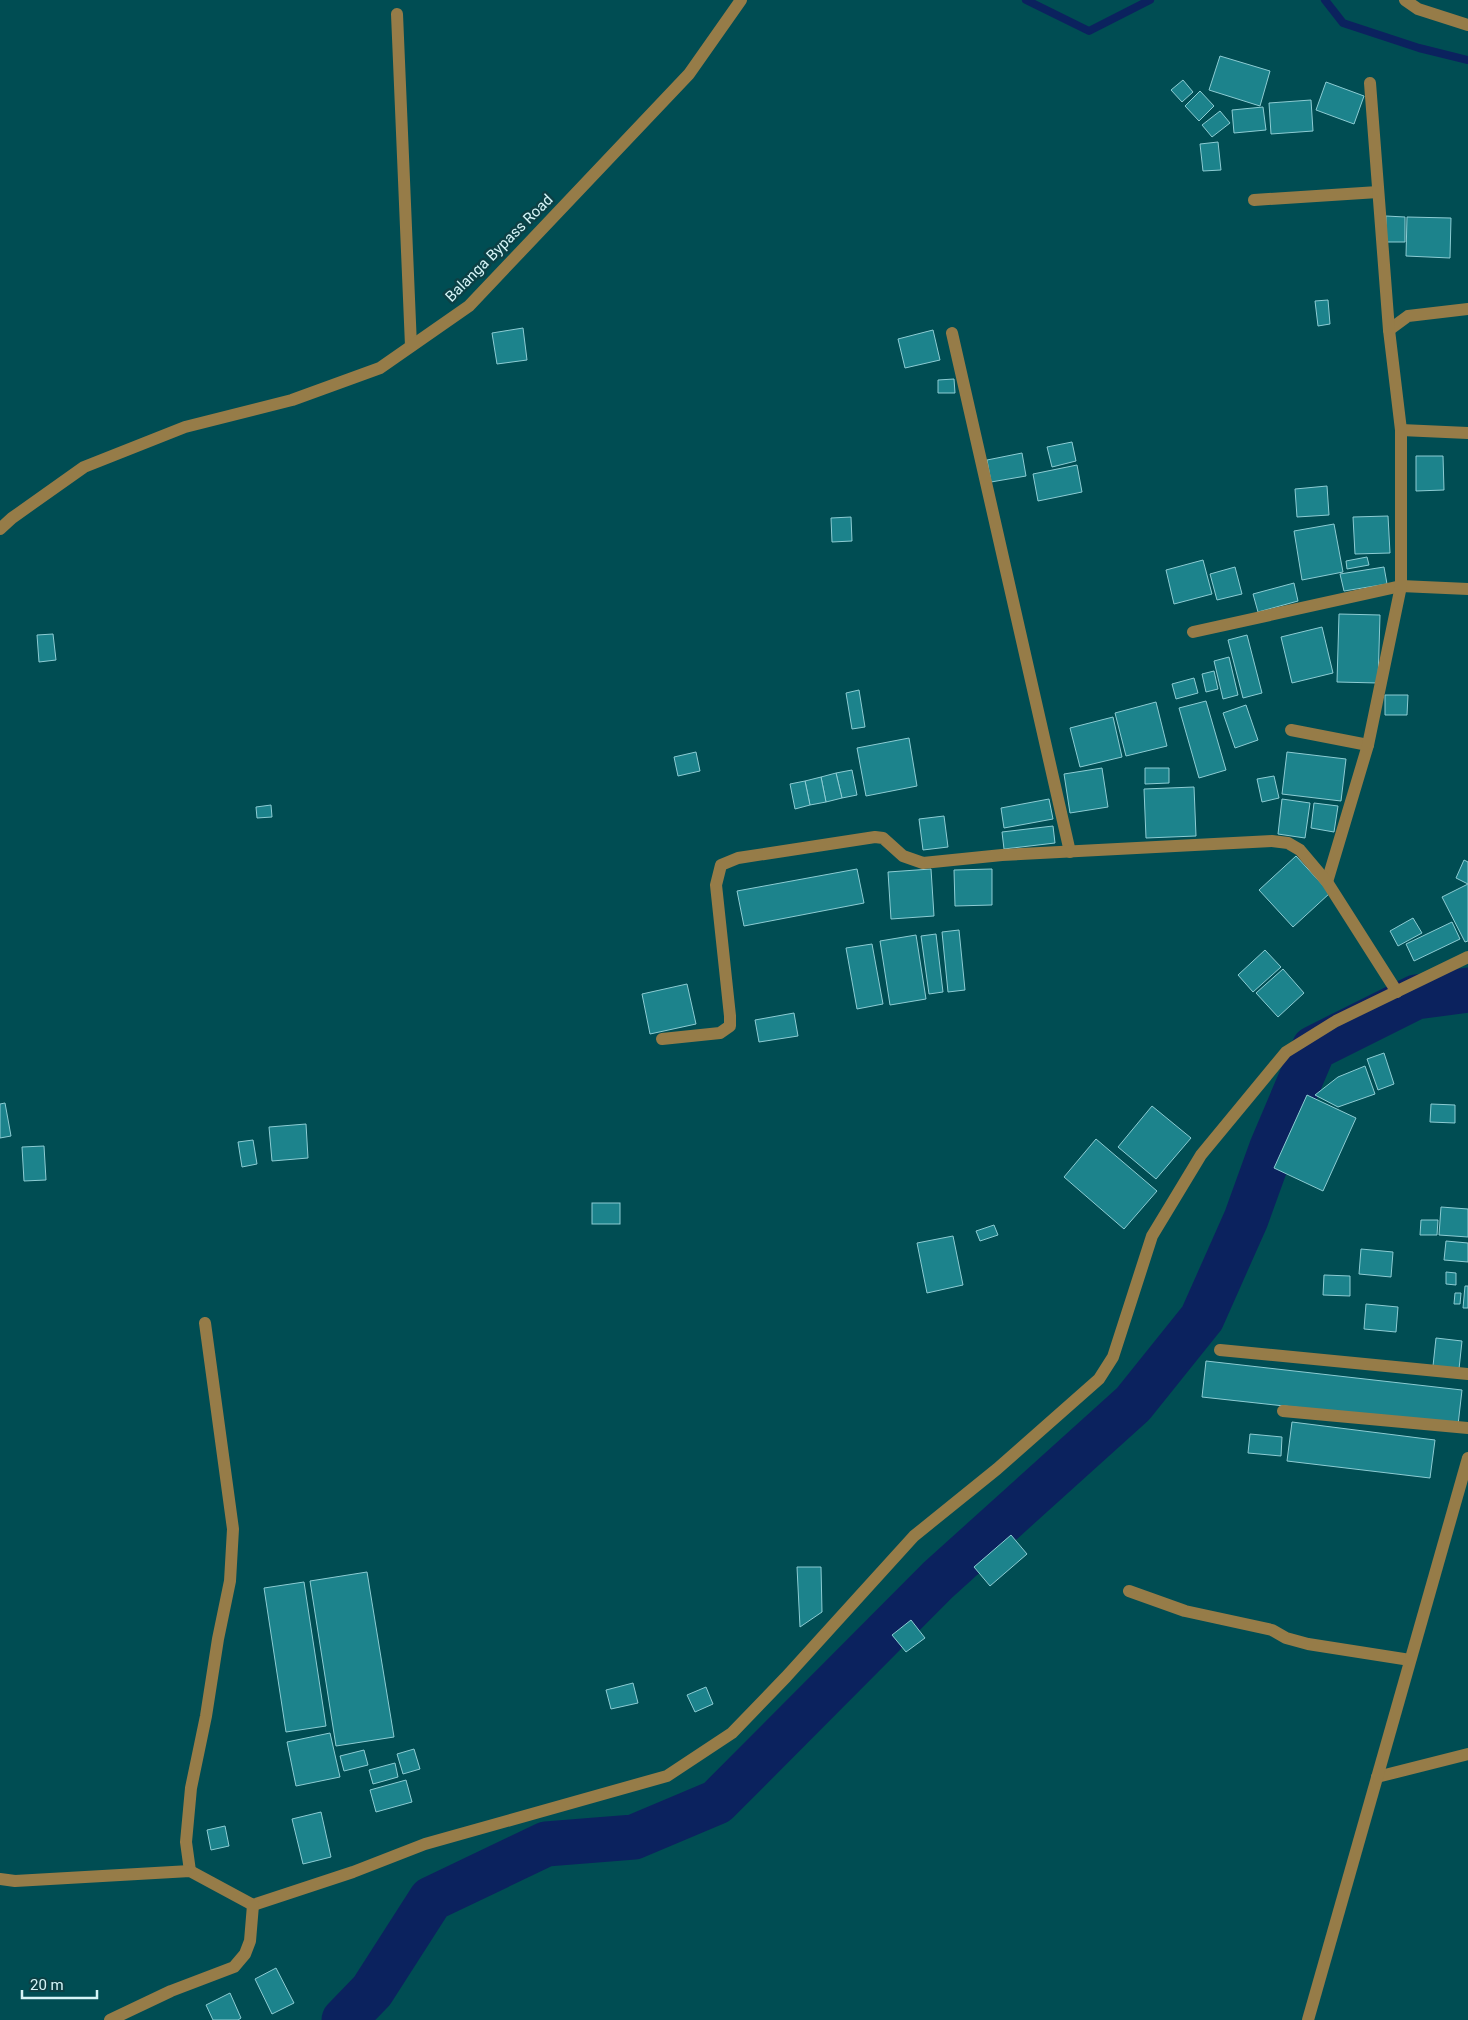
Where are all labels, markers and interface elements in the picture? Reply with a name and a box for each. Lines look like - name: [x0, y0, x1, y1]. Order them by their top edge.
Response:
- street label: Balanga Bypass Road: [442, 191, 556, 305]
- scale bar: [22, 1968, 98, 2000]
- text: 20 m: [30, 1976, 64, 1994]

